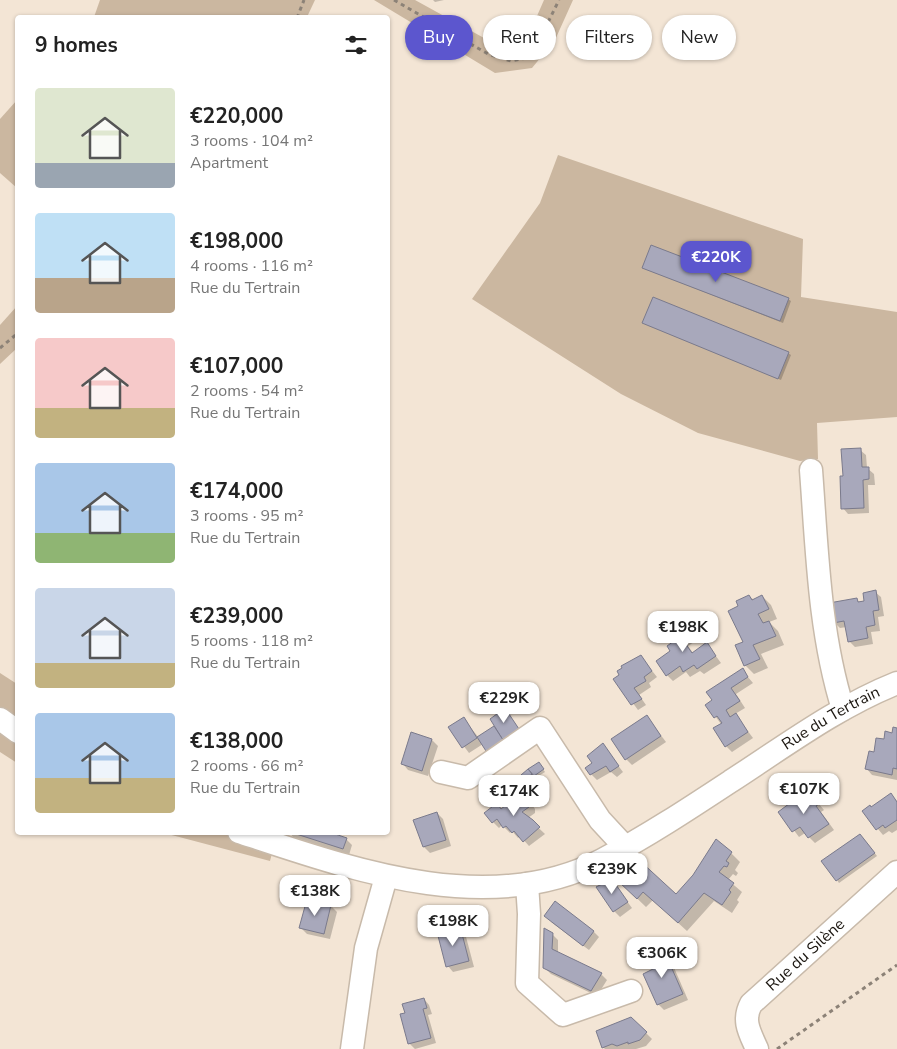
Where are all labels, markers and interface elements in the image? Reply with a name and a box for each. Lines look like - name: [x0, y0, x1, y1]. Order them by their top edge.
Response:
- chip: Buy: [405, 15, 473, 60]
- chip: Rent: [483, 15, 556, 60]
- chip: Filters: [566, 15, 652, 60]
- chip: New: [662, 15, 736, 60]
- text: 9 homes: [35, 31, 118, 59]
- icon: filters: [342, 31, 370, 59]
- text: €220,000: [190, 102, 283, 130]
- icon: home: [75, 108, 135, 168]
- text: 3 rooms · 104 m²: [190, 130, 313, 152]
- text: Apartment: [190, 152, 268, 174]
- text: €198,000: [190, 227, 283, 255]
- icon: home: [75, 233, 135, 293]
- pin: €220K: [681, 240, 751, 283]
- text: €220K: [691, 246, 741, 268]
- text: 4 rooms · 116 m²: [190, 255, 313, 277]
- text: Rue du Tertrain: [190, 277, 300, 299]
- text: €107,000: [190, 352, 283, 380]
- icon: home: [75, 358, 135, 418]
- text: 2 rooms · 54 m²: [190, 380, 303, 402]
- text: Rue du Tertrain: [190, 402, 300, 424]
- text: €174,000: [190, 477, 283, 505]
- icon: home: [75, 483, 135, 543]
- text: 3 rooms · 95 m²: [190, 505, 303, 527]
- text: Rue du Tertrain: [190, 527, 300, 549]
- text: €239,000: [190, 602, 283, 630]
- icon: home: [75, 608, 135, 668]
- pin: €198K: [648, 610, 718, 653]
- text: €198K: [658, 616, 708, 638]
- text: 5 rooms · 118 m²: [190, 630, 313, 652]
- text: Rue du Tertrain: [190, 652, 300, 674]
- street label: Rue du Tertrain: [777, 681, 884, 755]
- pin: €229K: [469, 682, 539, 724]
- text: €229K: [479, 687, 529, 709]
- text: €138,000: [190, 727, 283, 755]
- icon: home: [75, 733, 135, 793]
- text: 2 rooms · 66 m²: [190, 755, 303, 777]
- pin: €107K: [769, 772, 839, 815]
- pin: €174K: [479, 774, 549, 817]
- text: Rue du Tertrain: [190, 777, 300, 799]
- text: €107K: [779, 778, 829, 800]
- text: €174K: [489, 780, 539, 802]
- pin: €239K: [577, 852, 647, 895]
- text: €239K: [587, 858, 637, 880]
- pin: €138K: [280, 874, 350, 917]
- text: €138K: [290, 880, 340, 902]
- pin: €198K: [418, 904, 488, 947]
- text: €198K: [428, 910, 478, 932]
- street label: Rue du Silène: [761, 913, 850, 996]
- pin: €306K: [627, 936, 697, 979]
- text: €306K: [637, 942, 687, 964]

